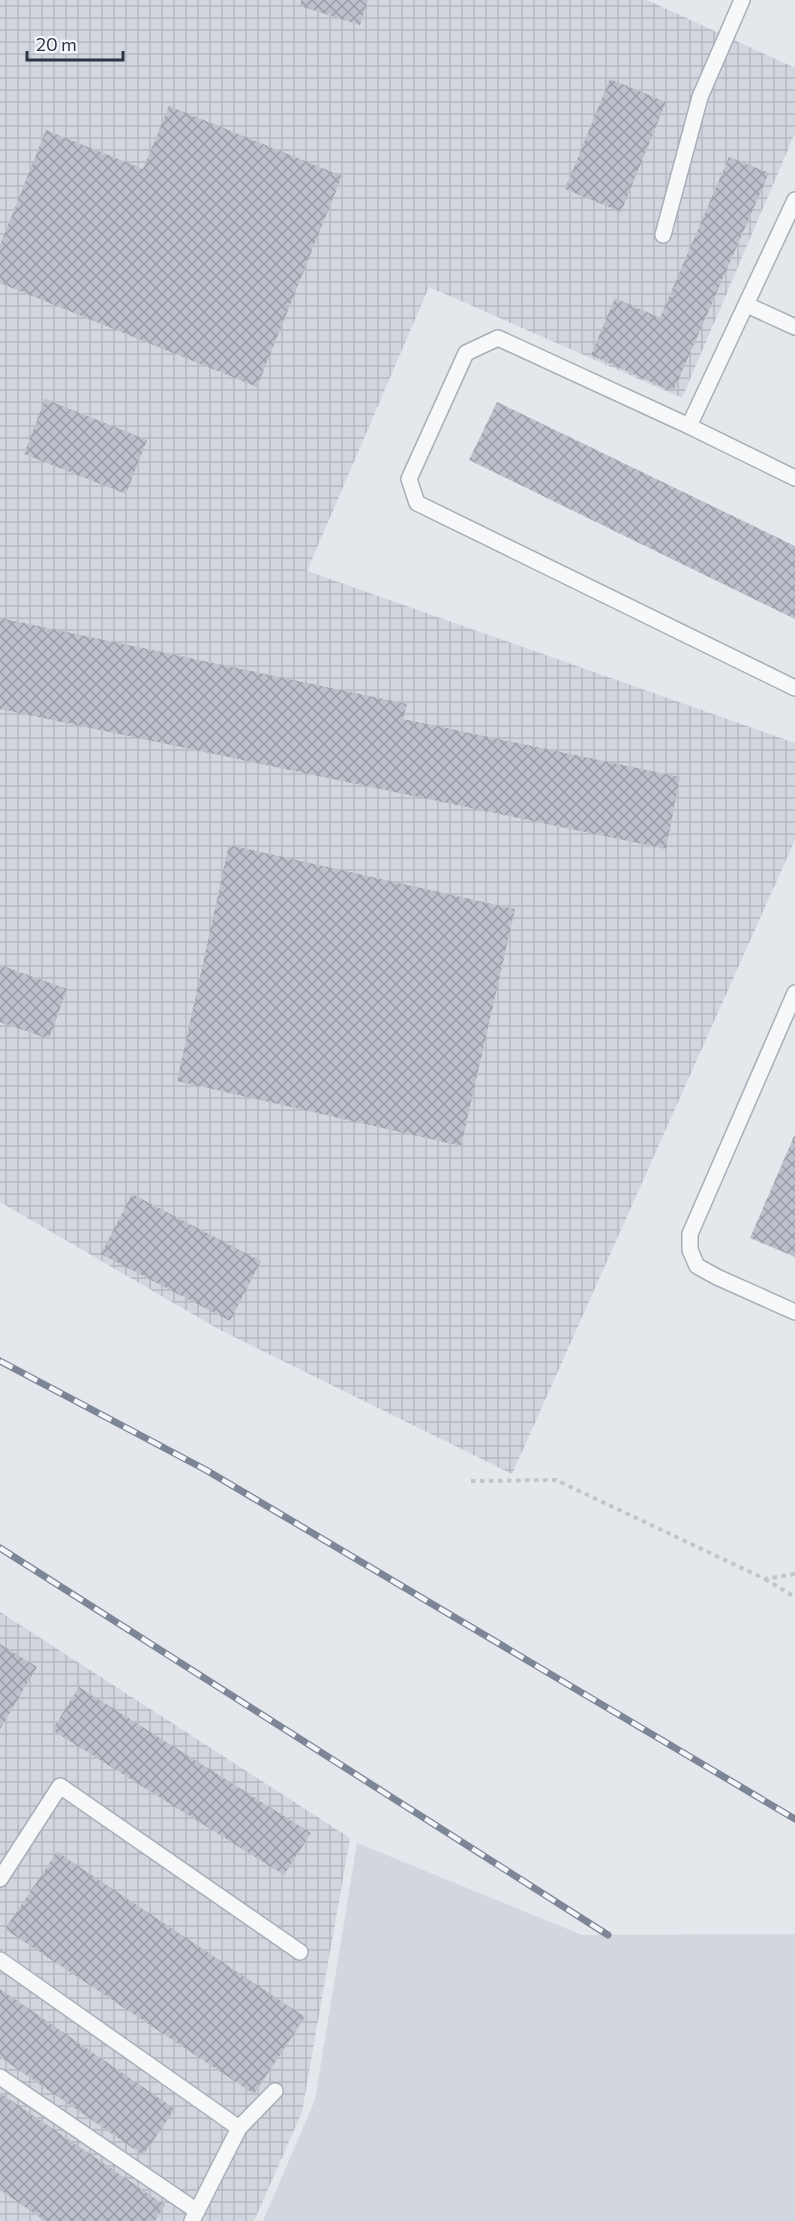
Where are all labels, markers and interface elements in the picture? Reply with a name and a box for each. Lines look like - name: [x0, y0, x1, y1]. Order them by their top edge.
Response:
- scale bar: [27, 24, 123, 62]
- text: 20 m: [36, 33, 77, 55]

